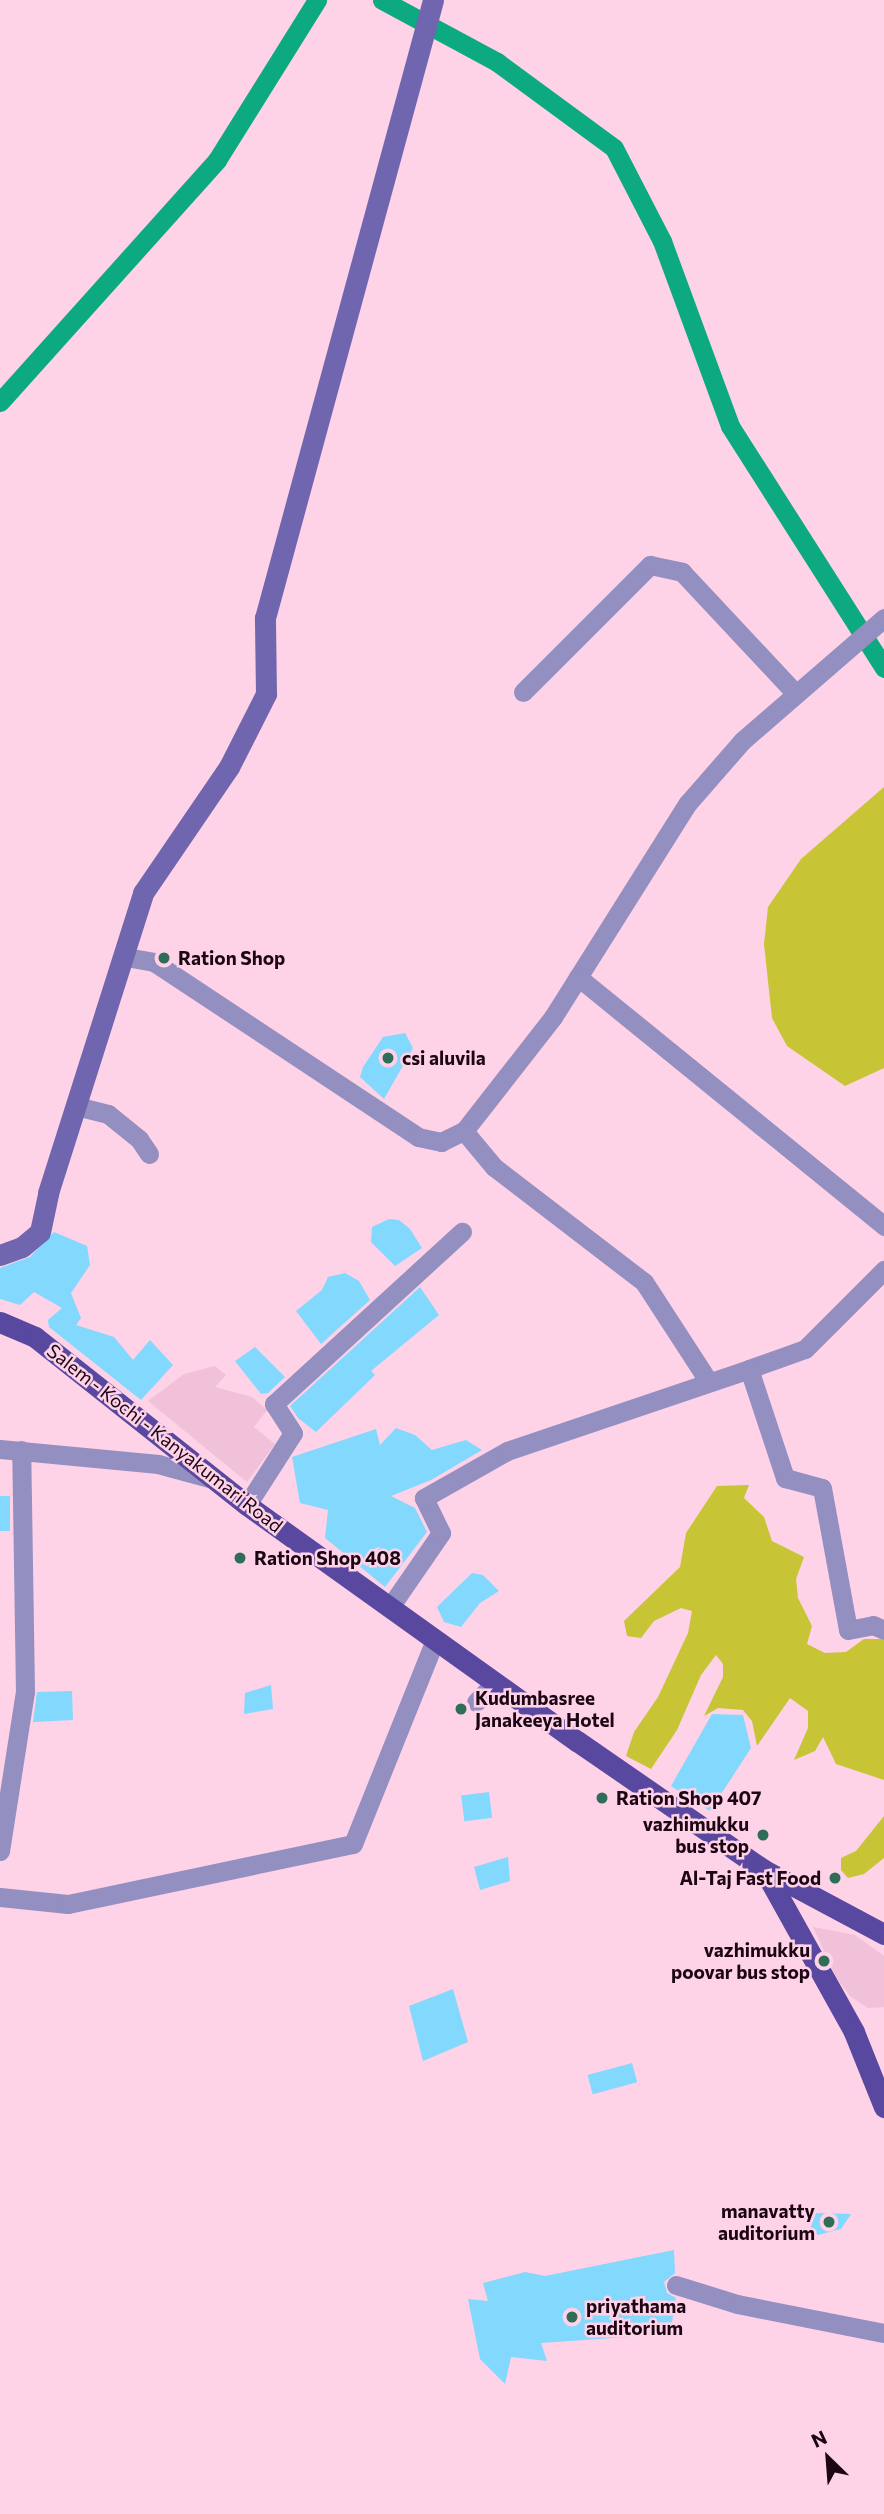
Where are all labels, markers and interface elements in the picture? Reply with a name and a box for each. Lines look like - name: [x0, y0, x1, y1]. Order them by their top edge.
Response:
- place label: Ration Shop: [178, 947, 285, 969]
- marker: Ration Shop: [156, 950, 172, 966]
- place label: csi aluvila: [402, 1047, 486, 1069]
- marker: csi aluvila: [380, 1050, 396, 1066]
- street label: Salem - Kochi - Kanyakumari Road: [43, 1339, 287, 1537]
- place label: Ration Shop 408: [254, 1547, 401, 1569]
- marker: Ration Shop 408: [232, 1550, 248, 1566]
- place label: Kudumbasree Janakeeya Hotel: [475, 1687, 615, 1731]
- marker: Kudumbasree Janakeeya Hotel: [453, 1701, 469, 1717]
- place label: Ration Shop 407: [616, 1787, 762, 1809]
- marker: Ration Shop 407: [594, 1790, 610, 1806]
- place label: vazhimukku bus stop: [643, 1813, 749, 1857]
- marker: vazhimukku bus stop: [755, 1827, 771, 1843]
- place label: Al-Taj Fast Food: [679, 1867, 821, 1889]
- marker: Al-Taj Fast Food: [827, 1870, 843, 1886]
- place label: vazhimukku poovar bus stop: [671, 1939, 810, 1983]
- marker: vazhimukku poovar bus stop: [816, 1953, 832, 1969]
- place label: manavatty auditorium: [718, 2200, 815, 2244]
- marker: manavatty auditorium: [821, 2214, 837, 2230]
- place label: priyathama auditorium: [586, 2295, 686, 2339]
- marker: priyathama auditorium: [564, 2309, 580, 2325]
- north arrow: [793, 2423, 863, 2493]
- text: N: [808, 2425, 830, 2452]

